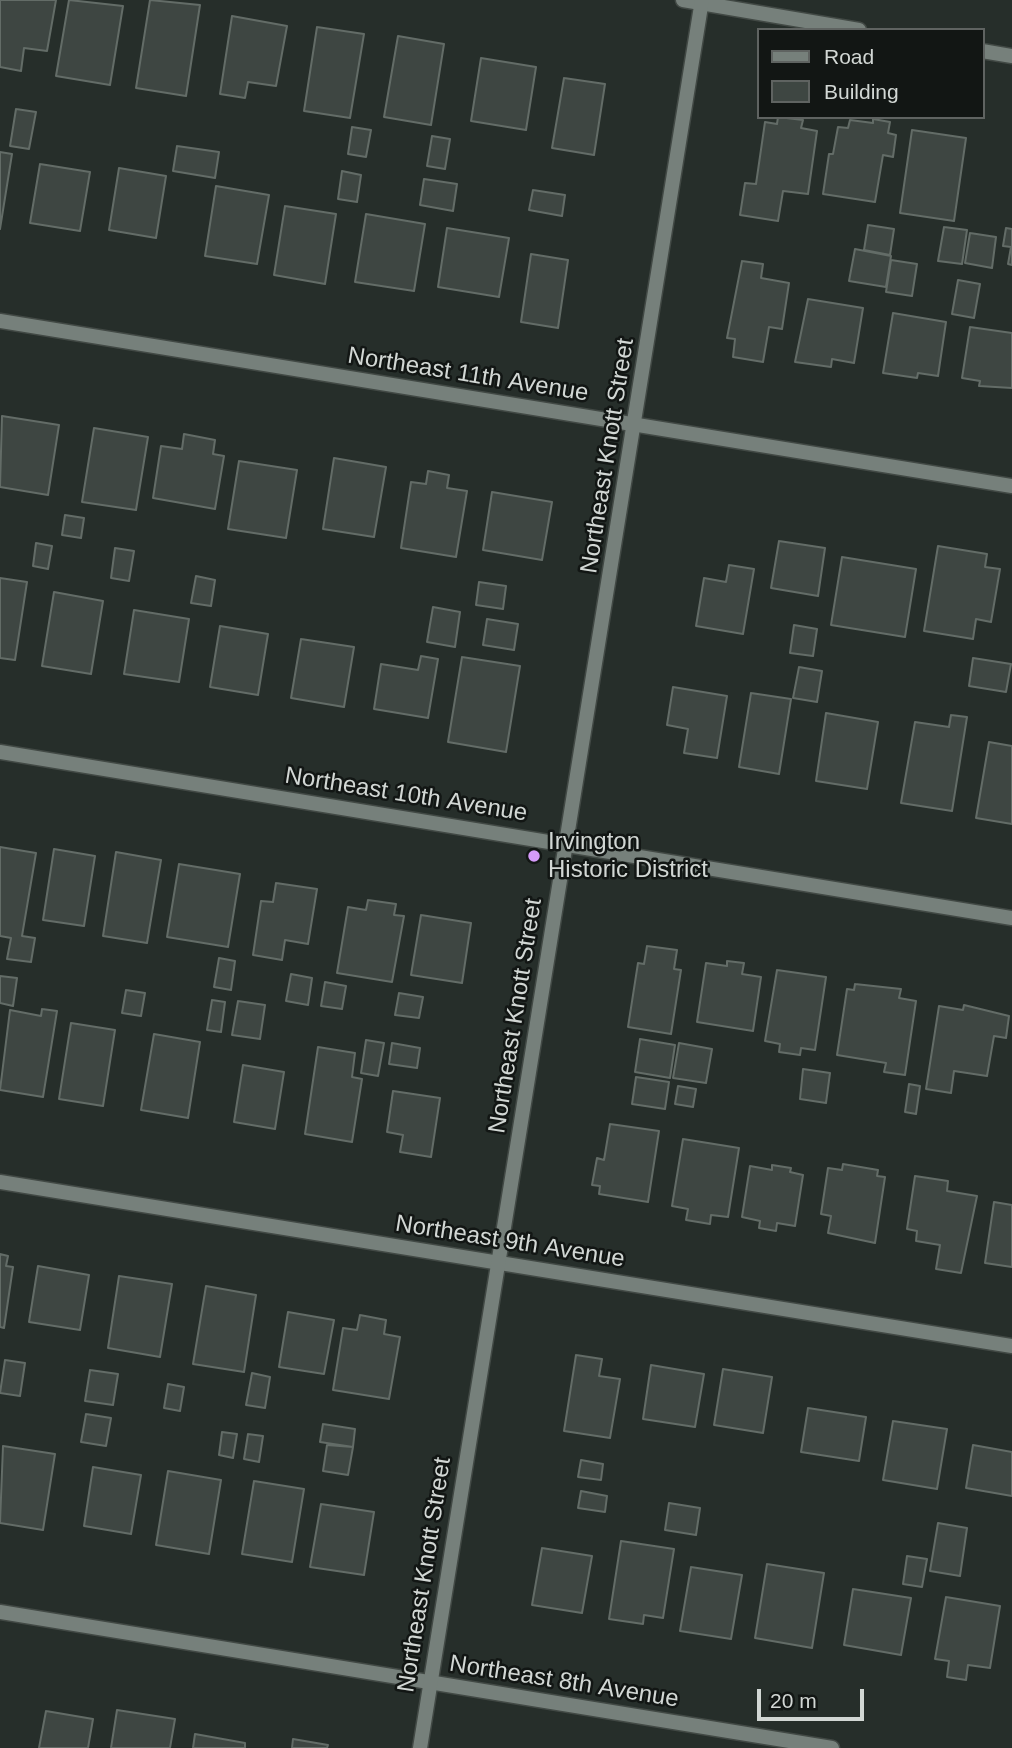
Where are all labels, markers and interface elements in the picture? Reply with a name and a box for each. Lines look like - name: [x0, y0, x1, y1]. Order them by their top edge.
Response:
- legend: [757, 28, 984, 119]
- text: Road: [824, 45, 874, 68]
- text: Building: [824, 80, 899, 103]
- street label: Northeast Knott Street: [575, 336, 641, 576]
- street label: Northeast 11th Avenue: [346, 342, 590, 408]
- street label: Northeast 10th Avenue: [283, 762, 529, 828]
- place label: Irvington Historic District: [548, 828, 708, 884]
- marker: Irvington Historic District: [526, 848, 542, 864]
- street label: Northeast Knott Street: [483, 896, 549, 1136]
- street label: Northeast 9th Avenue: [393, 1210, 627, 1274]
- street label: Northeast Knott Street: [392, 1455, 458, 1695]
- street label: Northeast 8th Avenue: [447, 1650, 681, 1714]
- scale bar: [760, 1674, 867, 1718]
- text: 20 m: [770, 1689, 817, 1712]

